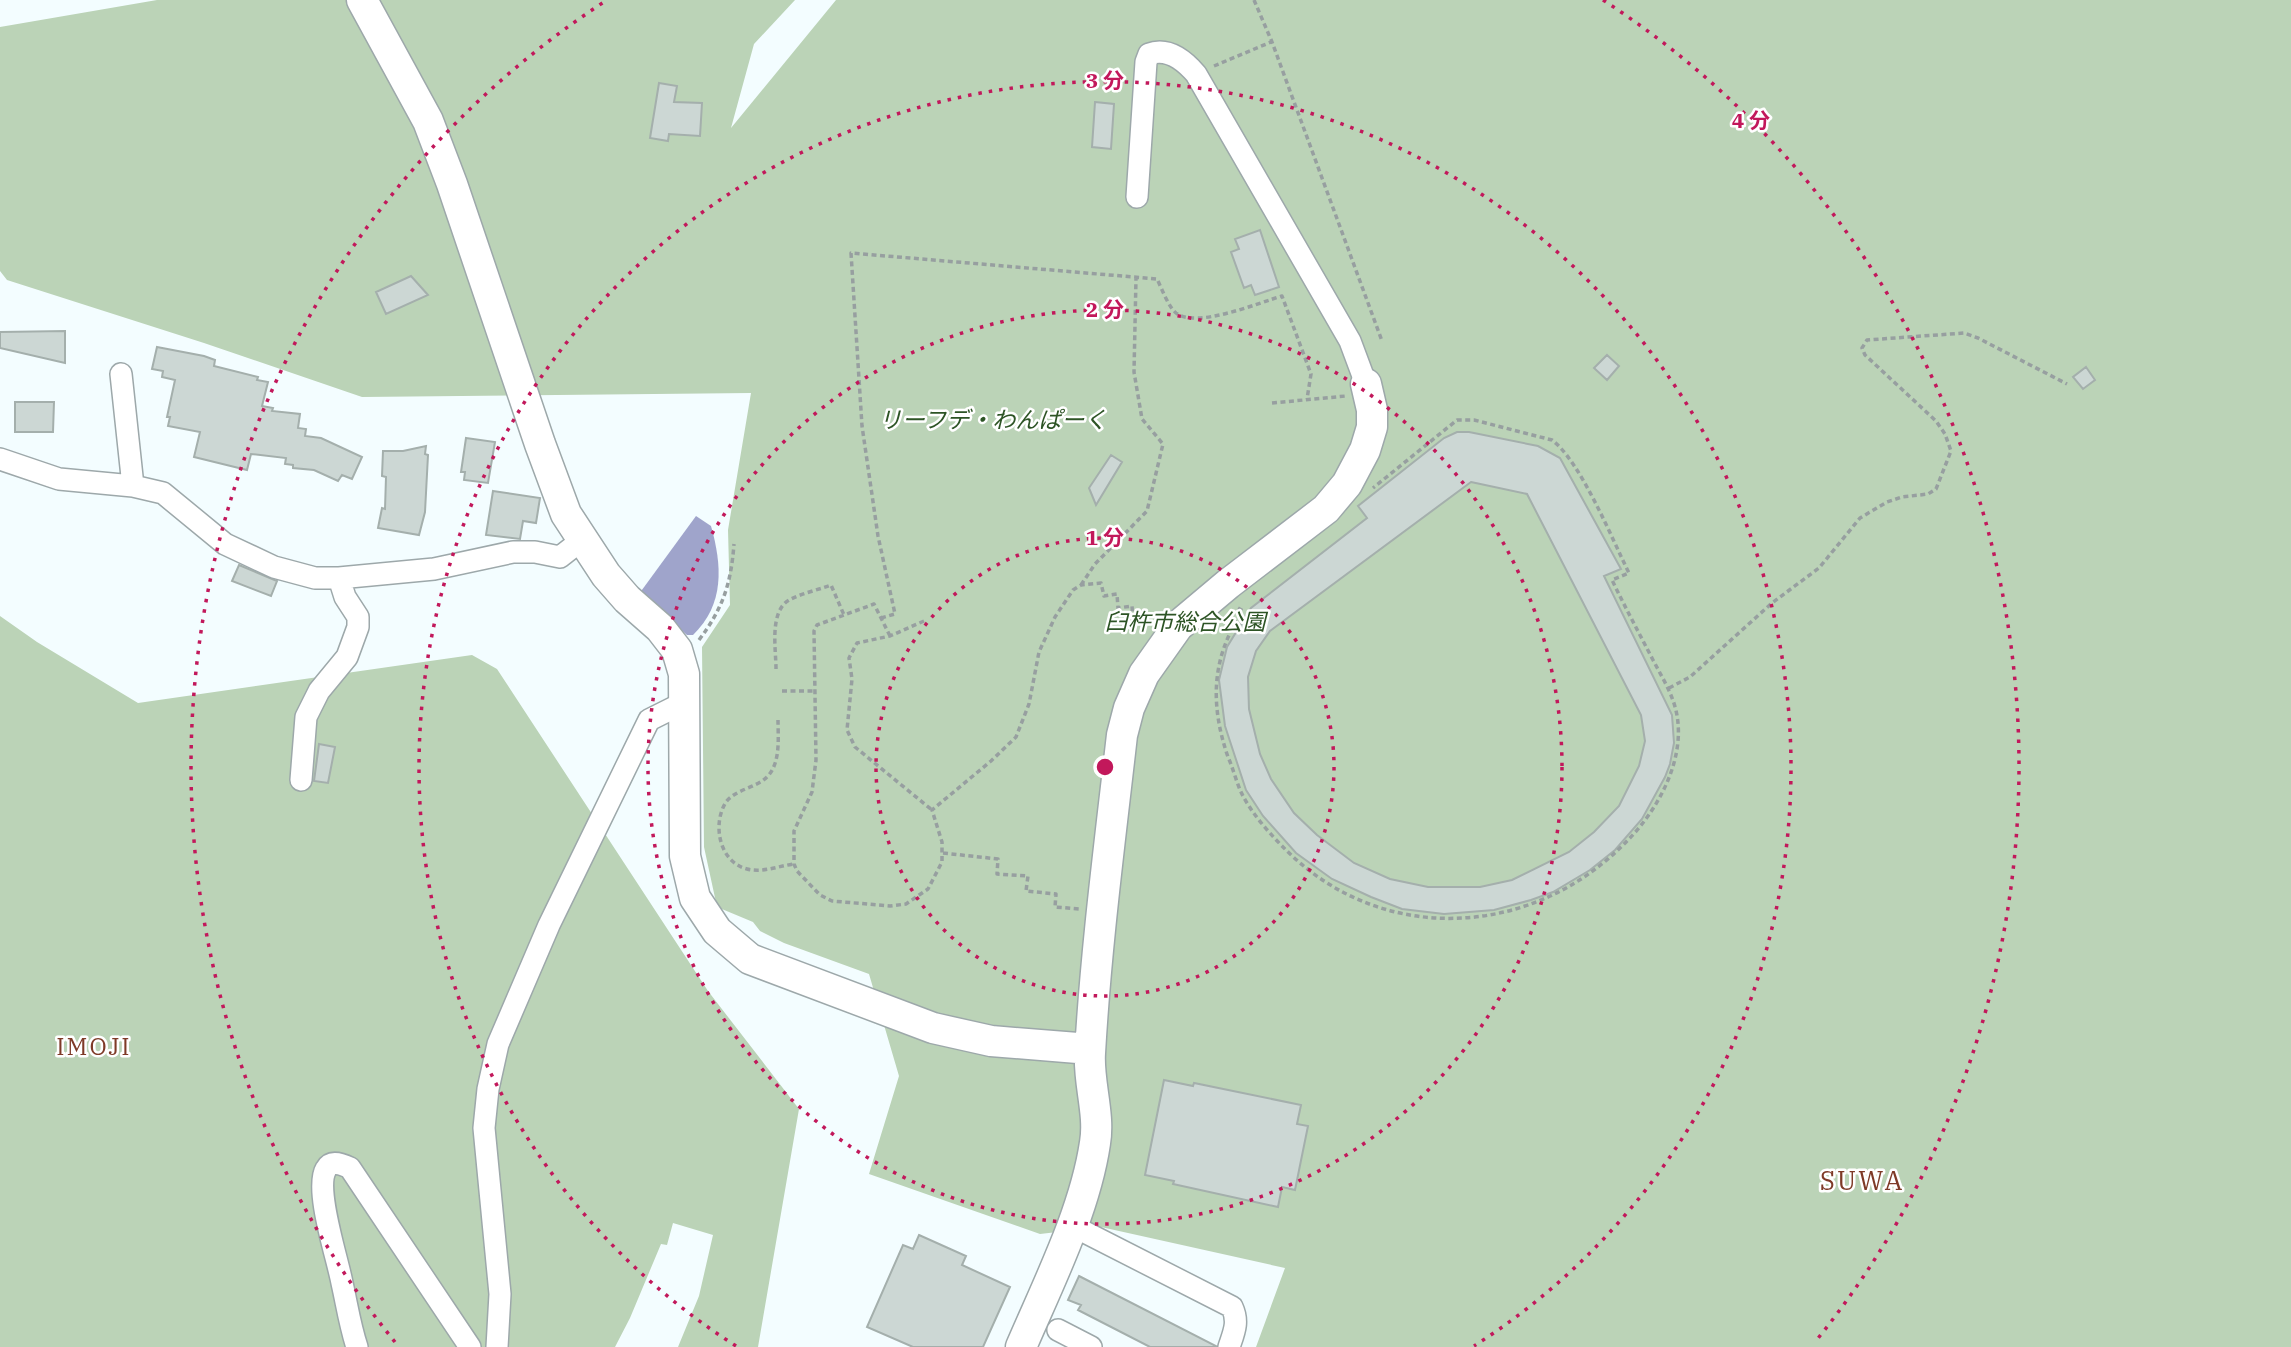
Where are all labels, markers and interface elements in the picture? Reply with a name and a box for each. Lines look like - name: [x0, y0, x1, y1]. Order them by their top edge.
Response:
- text: 3 分: [1086, 66, 1124, 94]
- text: 4 分: [1732, 106, 1770, 134]
- text: 2 分: [1086, 295, 1124, 323]
- park label: リーフデ・わんぱーく: [879, 404, 1107, 434]
- text: 1 分: [1086, 523, 1124, 551]
- park label: 臼杵市総合公園: [1105, 606, 1269, 636]
- centre of rings: [1093, 755, 1117, 779]
- district label: IMOJI: [56, 1030, 132, 1062]
- district label: SUWA: [1820, 1163, 1904, 1197]

